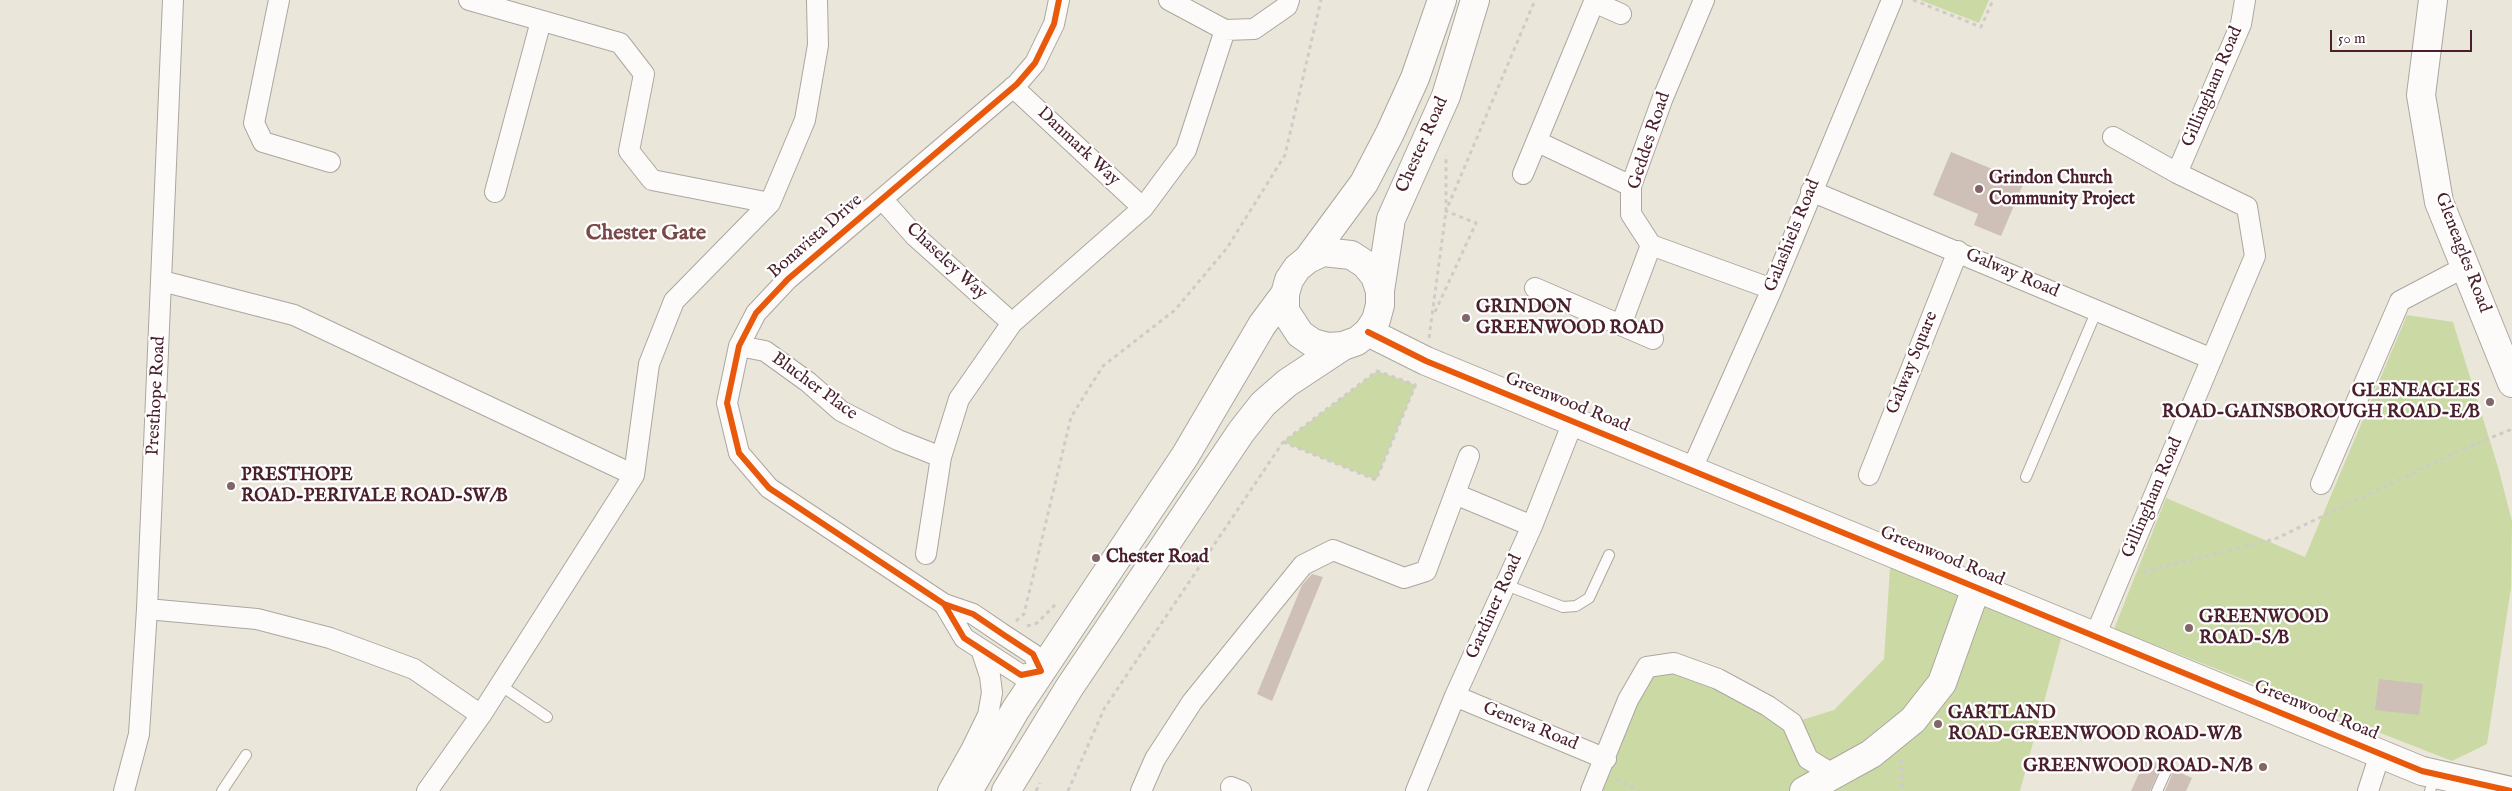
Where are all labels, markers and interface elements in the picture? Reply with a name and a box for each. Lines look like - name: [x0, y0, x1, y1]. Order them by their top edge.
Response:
- scale bar: [2332, 20, 2474, 52]
- street label: Gillingham Road: [2178, 23, 2248, 151]
- text: 50 m: [2338, 29, 2366, 48]
- street label: Geddes Road: [1624, 90, 1676, 192]
- street label: Chester Road: [1392, 94, 1454, 196]
- street label: Danmark Way: [1032, 103, 1124, 191]
- place label: Grindon Church Community Project: [1989, 168, 2135, 210]
- street label: Galashiels Road: [1761, 177, 1825, 295]
- marker: Grindon Church Community Project: [1973, 183, 1985, 195]
- street label: Bonavista Drive: [765, 190, 867, 284]
- street label: Gleneagles Road: [2429, 190, 2495, 316]
- street label: Chaseley Way: [901, 219, 991, 305]
- district label: Chester Gate: [586, 221, 706, 247]
- street label: Galway Road: [1962, 245, 2062, 303]
- place label: GRINDON GREENWOOD ROAD: [1476, 297, 1664, 340]
- street label: Galway Square: [1883, 308, 1943, 418]
- marker: GRINDON GREENWOOD ROAD: [1460, 312, 1472, 324]
- street label: Presthope Road: [143, 336, 171, 456]
- street label: Blucher Place: [767, 349, 861, 425]
- street label: Greenwood Road: [1502, 368, 1632, 438]
- place label: GLENEAGLES ROAD-GAINSBOROUGH ROAD-E/B: [2162, 381, 2480, 424]
- marker: GLENEAGLES ROAD-GAINSBOROUGH ROAD-E/B: [2484, 396, 2496, 408]
- street label: Gillingham Road: [2118, 434, 2188, 562]
- place label: PRESTHOPE ROAD-PERIVALE ROAD-SW/B: [241, 465, 508, 508]
- marker: PRESTHOPE ROAD-PERIVALE ROAD-SW/B: [225, 480, 237, 492]
- street label: Greenwood Road: [1877, 522, 2007, 592]
- place label: Chester Road: [1106, 547, 1209, 569]
- street label: Gardiner Road: [1462, 551, 1528, 663]
- marker: Chester Road: [1090, 552, 1102, 564]
- place label: GREENWOOD ROAD-S/B: [2199, 607, 2328, 650]
- marker: GREENWOOD ROAD-S/B: [2183, 622, 2195, 634]
- street label: Greenwood Road: [2251, 676, 2381, 746]
- street label: Geneva Road: [1479, 698, 1581, 756]
- place label: GARTLAND ROAD-GREENWOOD ROAD-W/B: [1948, 703, 2242, 746]
- marker: GARTLAND ROAD-GREENWOOD ROAD-W/B: [1932, 718, 1944, 730]
- place label: GREENWOOD ROAD-N/B: [2023, 756, 2253, 778]
- marker: GREENWOOD ROAD-N/B: [2257, 761, 2269, 773]

